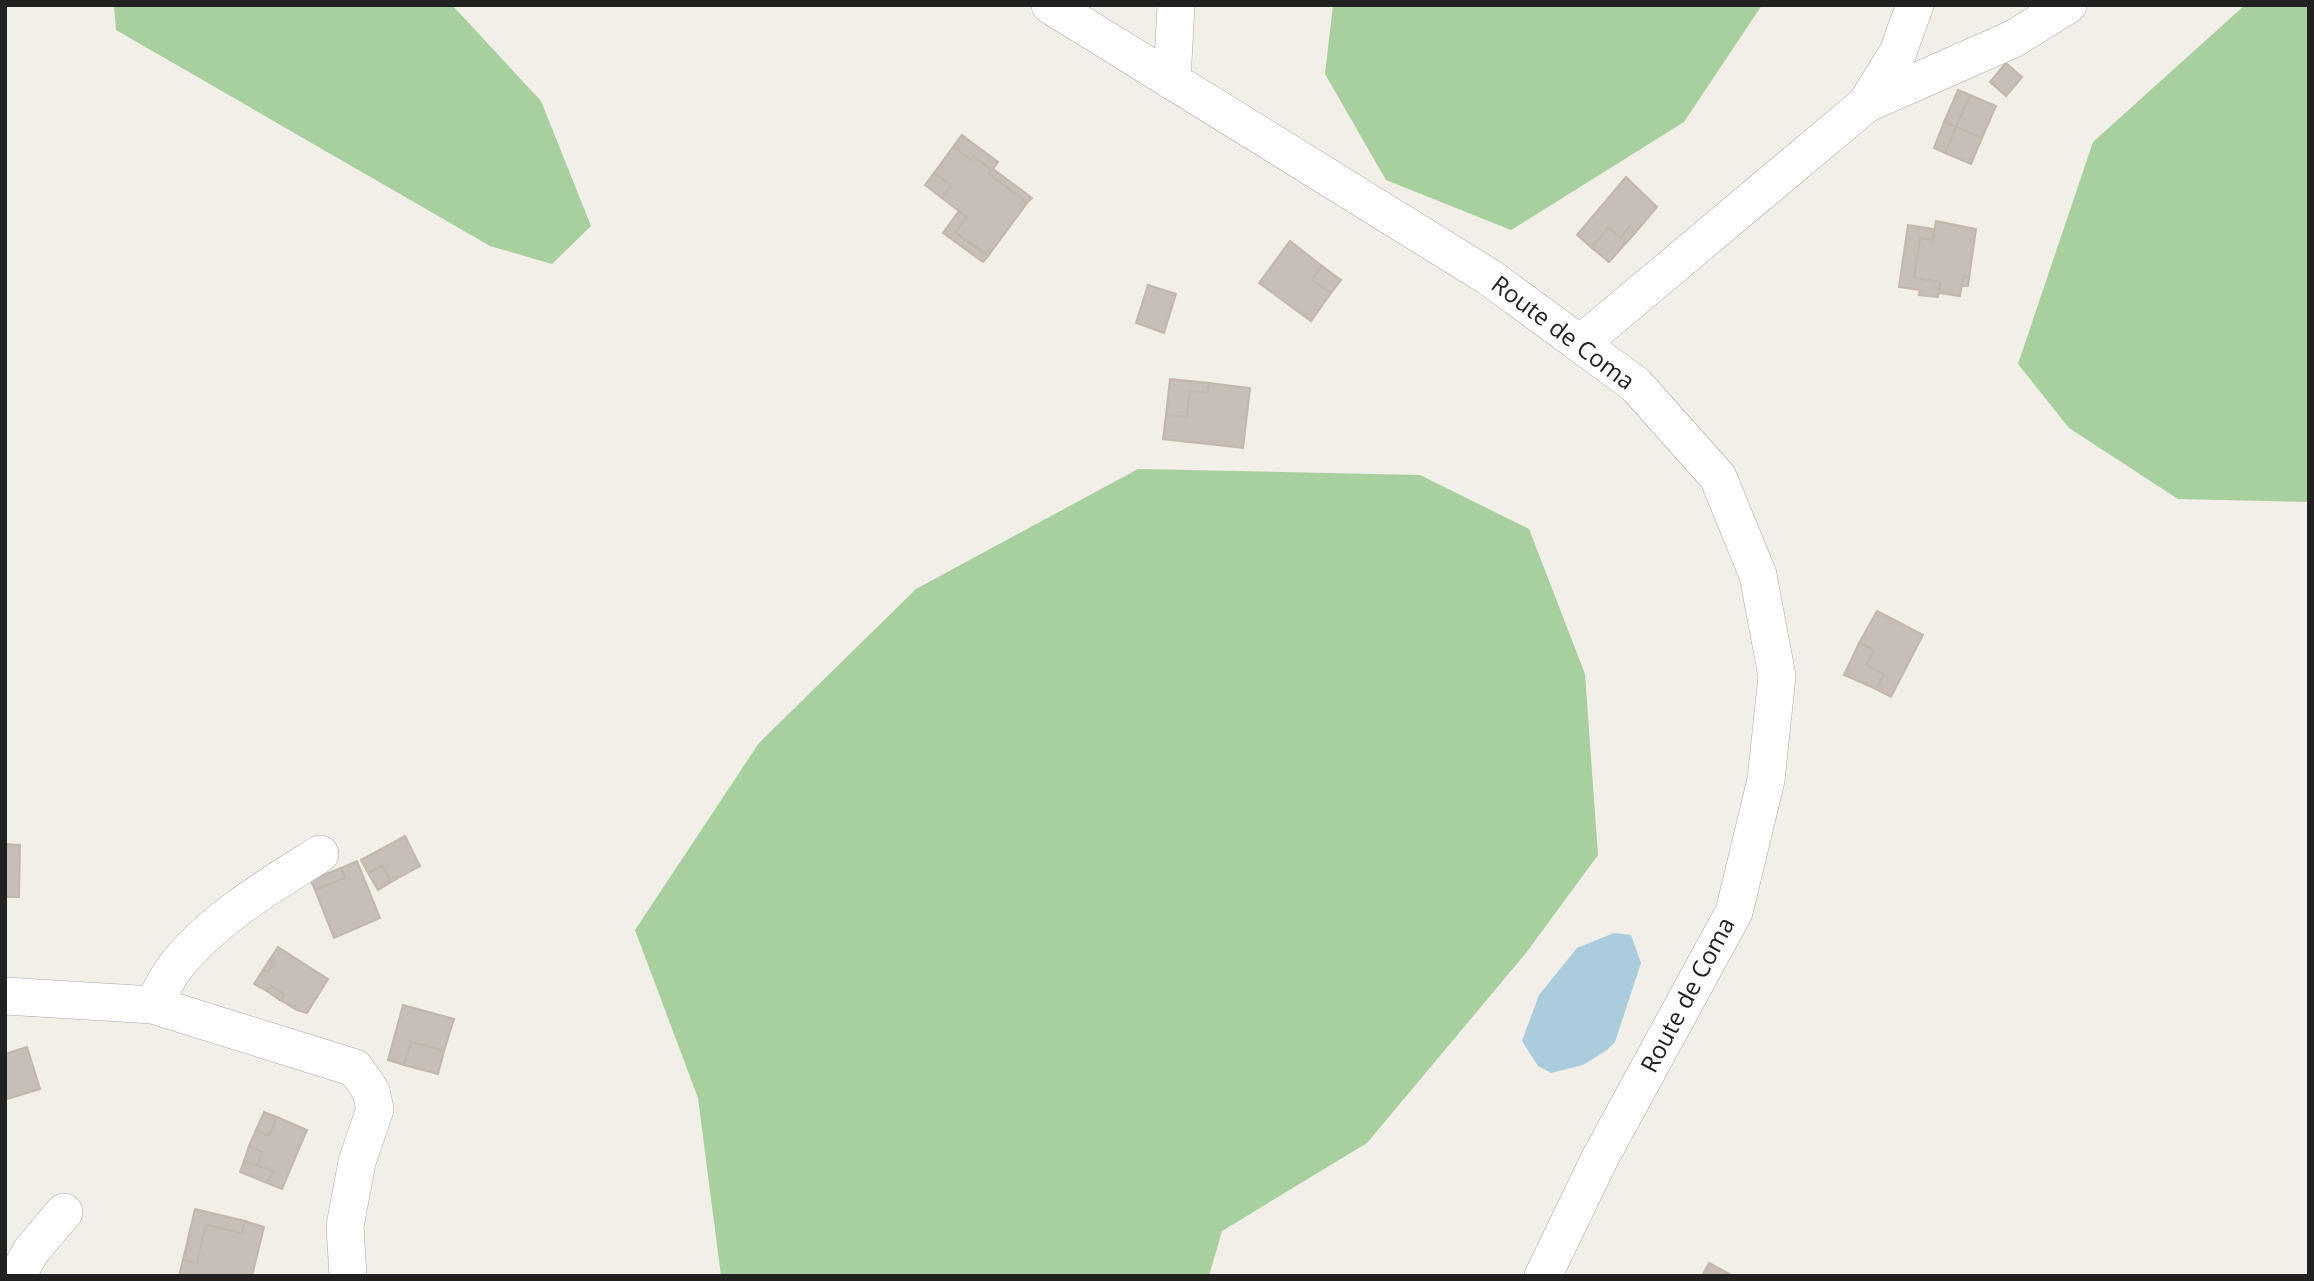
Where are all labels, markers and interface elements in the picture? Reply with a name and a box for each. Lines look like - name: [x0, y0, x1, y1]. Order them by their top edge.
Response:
- street label: Route de Coma: [1485, 267, 1642, 397]
- street label: Route de Coma: [1632, 911, 1742, 1078]

